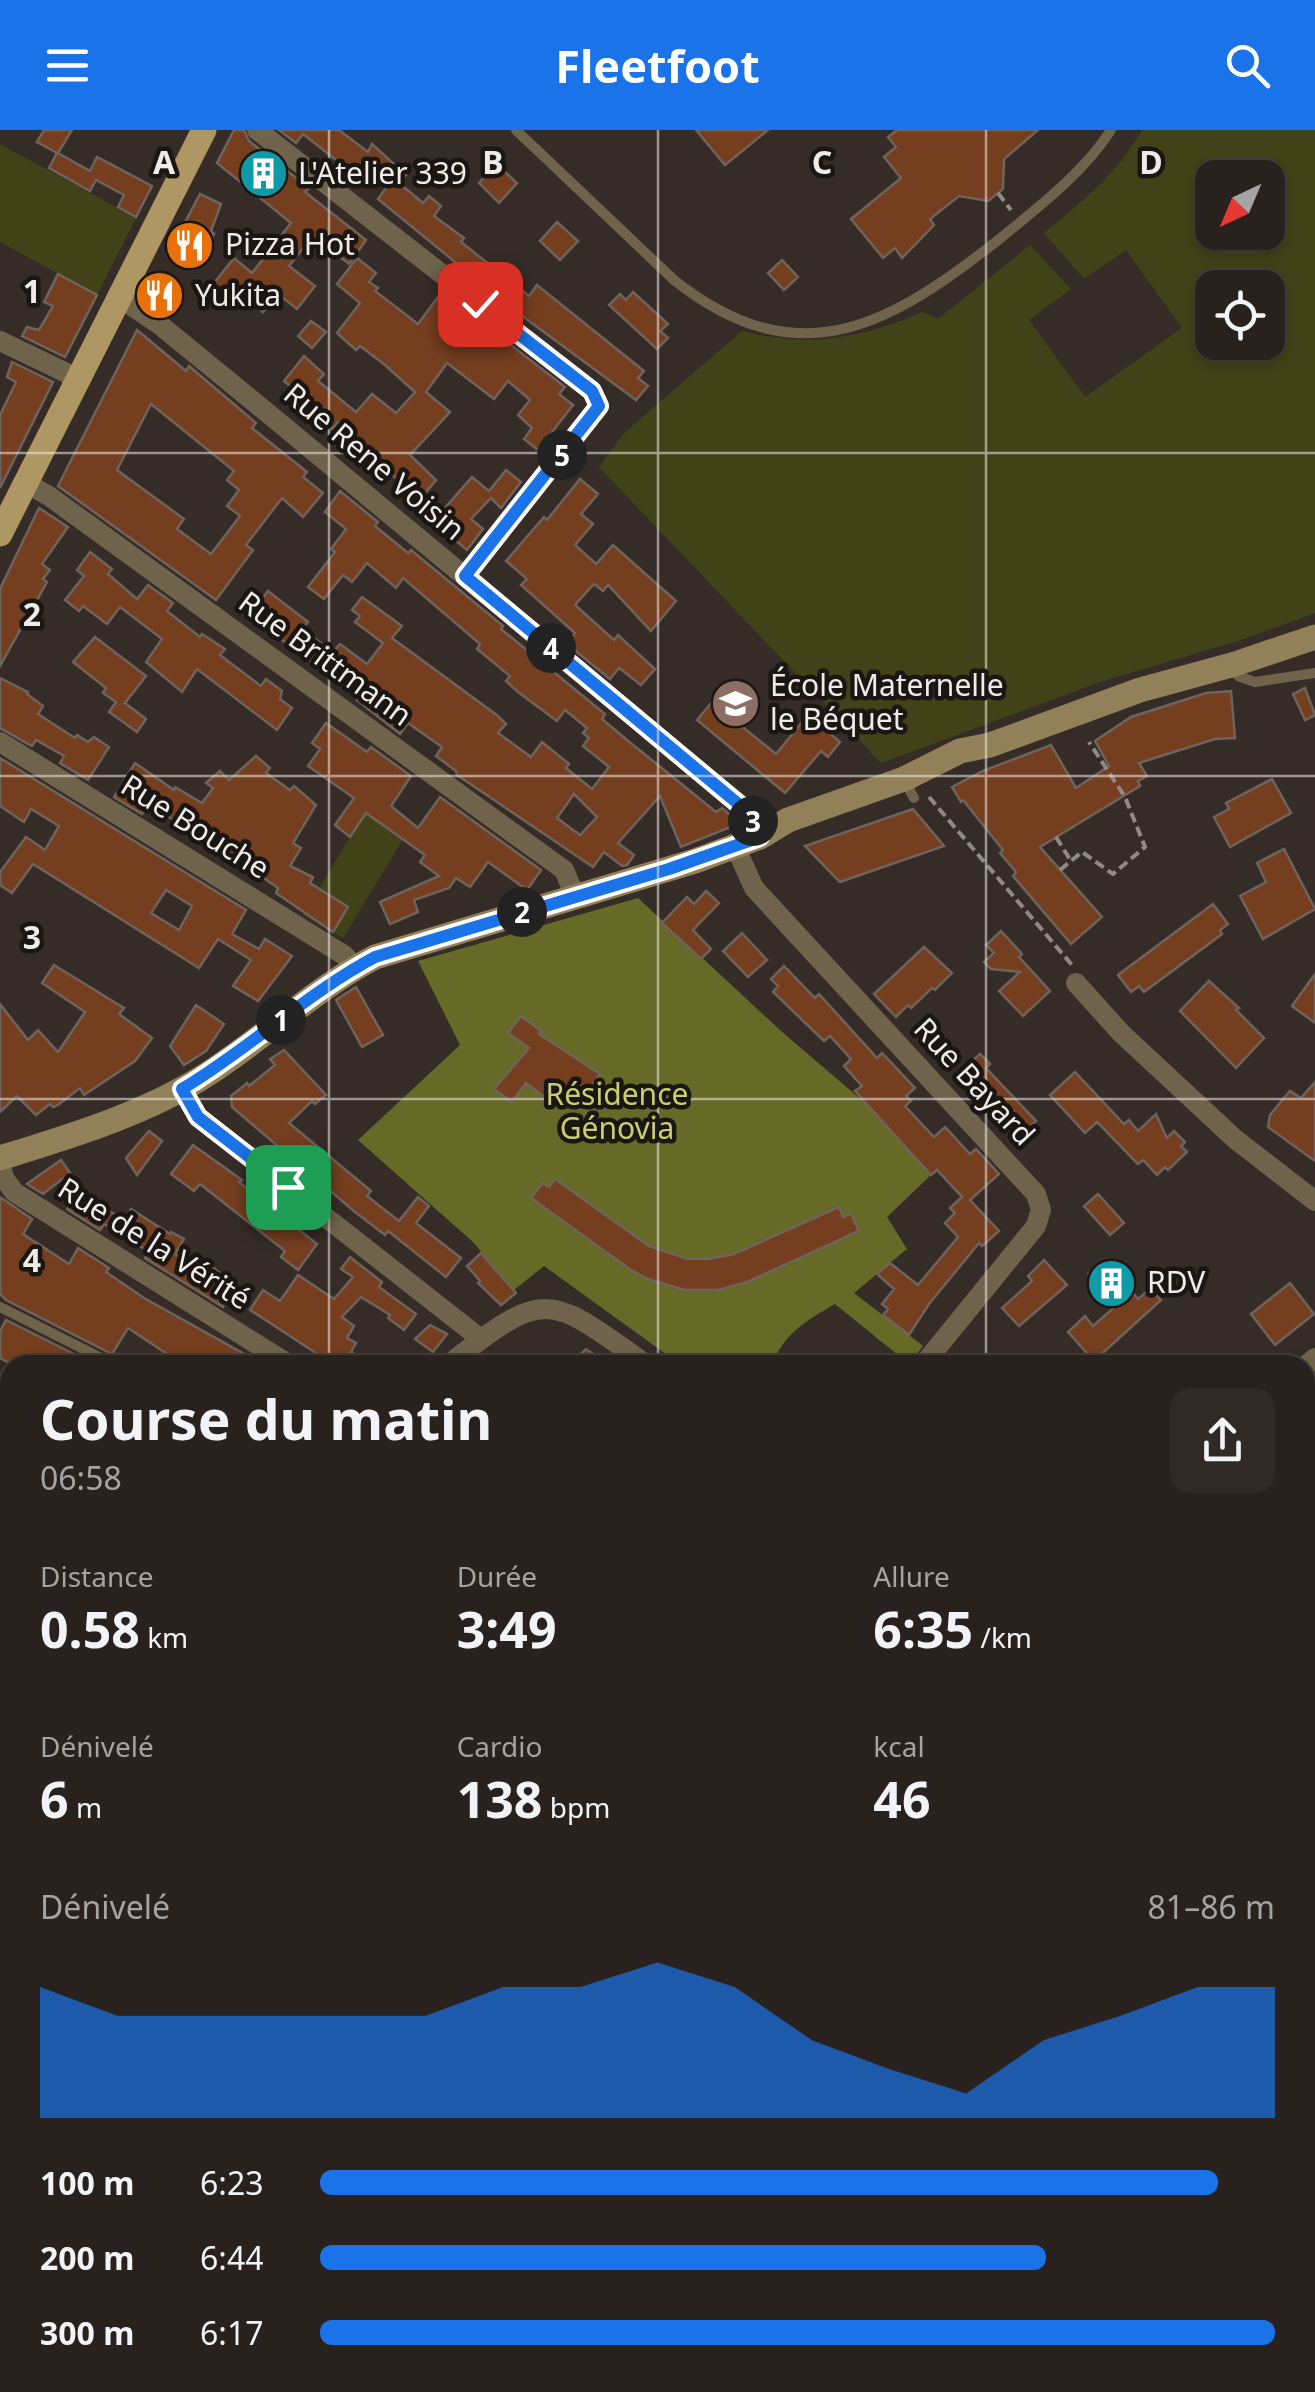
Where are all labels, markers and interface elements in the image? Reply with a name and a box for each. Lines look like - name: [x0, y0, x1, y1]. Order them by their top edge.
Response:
- text: Fleetfoot: [555, 35, 760, 96]
- icon: menu: [40, 38, 95, 93]
- icon: search: [1220, 38, 1275, 93]
- text: A: [153, 140, 176, 183]
- text: B: [482, 140, 504, 183]
- text: C: [812, 140, 832, 183]
- text: D: [1139, 140, 1163, 183]
- building icon: L'Atelier 339: [237, 148, 289, 200]
- place label: L'Atelier 339: [298, 152, 467, 193]
- north arrow: [1195, 160, 1285, 250]
- map controls: [1195, 160, 1285, 360]
- restaurant icon: Pizza Hot: [164, 219, 216, 271]
- place label: Pizza Hot: [225, 223, 355, 264]
- pin: [438, 262, 523, 347]
- text: 1: [23, 269, 41, 312]
- restaurant icon: Yukita: [134, 270, 186, 322]
- button: locate: [1195, 270, 1285, 360]
- place label: Yukita: [195, 274, 281, 315]
- icon: check: [453, 277, 508, 332]
- street label: Rue Rene Voisin: [276, 373, 474, 549]
- pin: 5: [537, 430, 587, 480]
- text: 5: [554, 436, 570, 474]
- street label: Rue Brittmann: [231, 581, 421, 735]
- text: 2: [23, 592, 41, 635]
- pin: 4: [526, 623, 576, 673]
- text: 4: [543, 629, 559, 667]
- place label: École Maternelle le Béquet: [770, 664, 1004, 739]
- school or university icon: École Maternelle le Béquet: [709, 677, 761, 729]
- street label: Rue Bouche: [114, 764, 278, 888]
- pin: 3: [728, 796, 778, 846]
- text: 3: [745, 802, 761, 840]
- pin: 2: [497, 887, 547, 937]
- text: 2: [514, 893, 530, 931]
- text: 3: [23, 915, 41, 958]
- pin: 1: [256, 995, 306, 1045]
- text: 1: [273, 1001, 289, 1039]
- street label: Rue Bayard: [905, 1008, 1045, 1154]
- park label: Résidence Génovia: [546, 1073, 688, 1148]
- pin: [246, 1145, 331, 1230]
- icon: arrive: [261, 1160, 316, 1215]
- street label: Rue de la Vérité: [51, 1167, 259, 1318]
- text: 4: [23, 1238, 41, 1281]
- building icon: RDV: [1086, 1257, 1138, 1309]
- place label: RDV: [1147, 1261, 1205, 1302]
- text: Course du matin: [40, 1381, 492, 1456]
- button: share: [1170, 1388, 1275, 1493]
- text: 06:58: [40, 1456, 122, 1499]
- text: Distance: [40, 1557, 153, 1595]
- text: Durée: [457, 1557, 537, 1595]
- text: Allure: [873, 1557, 950, 1595]
- text: 0.58: [40, 1595, 140, 1663]
- text: 3:49: [457, 1595, 557, 1663]
- text: 6:35: [873, 1595, 973, 1663]
- text: km: [140, 1618, 188, 1656]
- text: /km: [973, 1618, 1032, 1656]
- text: Dénivelé: [40, 1727, 154, 1765]
- text: Cardio: [457, 1727, 542, 1765]
- text: kcal: [873, 1727, 925, 1765]
- text: 6: [40, 1765, 69, 1833]
- text: 138: [457, 1765, 542, 1833]
- text: 46: [873, 1765, 931, 1833]
- text: m: [69, 1788, 102, 1826]
- text: bpm: [542, 1788, 610, 1826]
- text: Dénivelé: [40, 1885, 170, 1928]
- text: 81–86 m: [1148, 1885, 1275, 1928]
- text: 100 m: [40, 2161, 134, 2204]
- text: 6:23: [200, 2161, 264, 2204]
- text: 200 m: [40, 2236, 134, 2279]
- text: 6:44: [200, 2236, 264, 2279]
- text: 300 m: [40, 2311, 134, 2354]
- text: 6:17: [200, 2311, 264, 2354]

